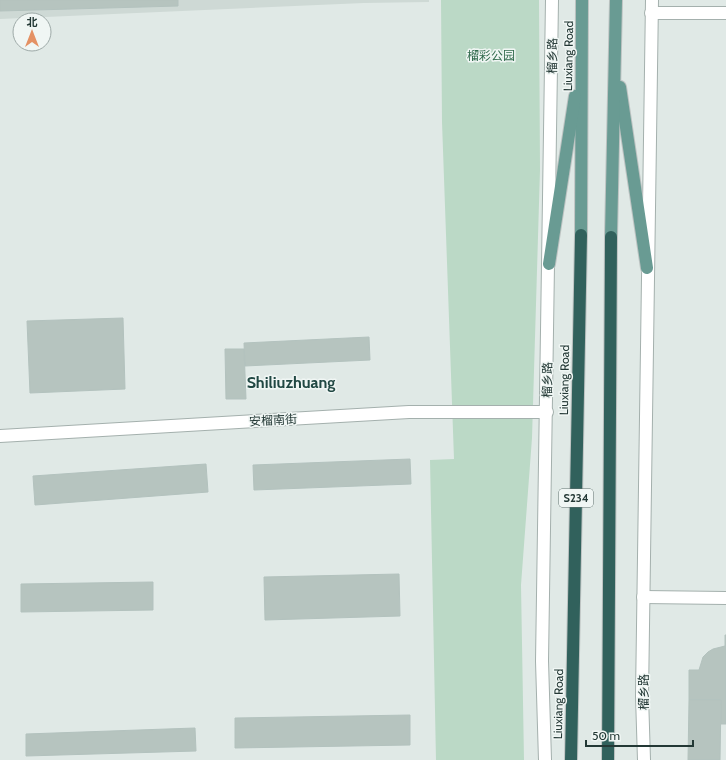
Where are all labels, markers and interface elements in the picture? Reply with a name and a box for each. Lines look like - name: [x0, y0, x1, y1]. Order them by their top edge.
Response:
- north arrow: [12, 12, 52, 52]
- text: 北: [27, 15, 38, 29]
- street label: Liuxiang Road: [560, 21, 576, 91]
- street label: 榴乡路: [544, 38, 560, 74]
- park label: 榴彩公园: [467, 48, 515, 63]
- street label: Liuxiang Road: [556, 345, 572, 415]
- street label: 榴乡路: [539, 362, 555, 398]
- district label: Shiliuzhuang: [247, 373, 335, 392]
- street label: 安榴南街: [249, 411, 297, 429]
- road number: S234: [559, 489, 593, 507]
- street label: Liuxiang Road: [550, 669, 566, 739]
- street label: 榴乡路: [636, 674, 651, 710]
- scale bar: [586, 722, 693, 748]
- text: 50 m: [592, 728, 620, 743]

